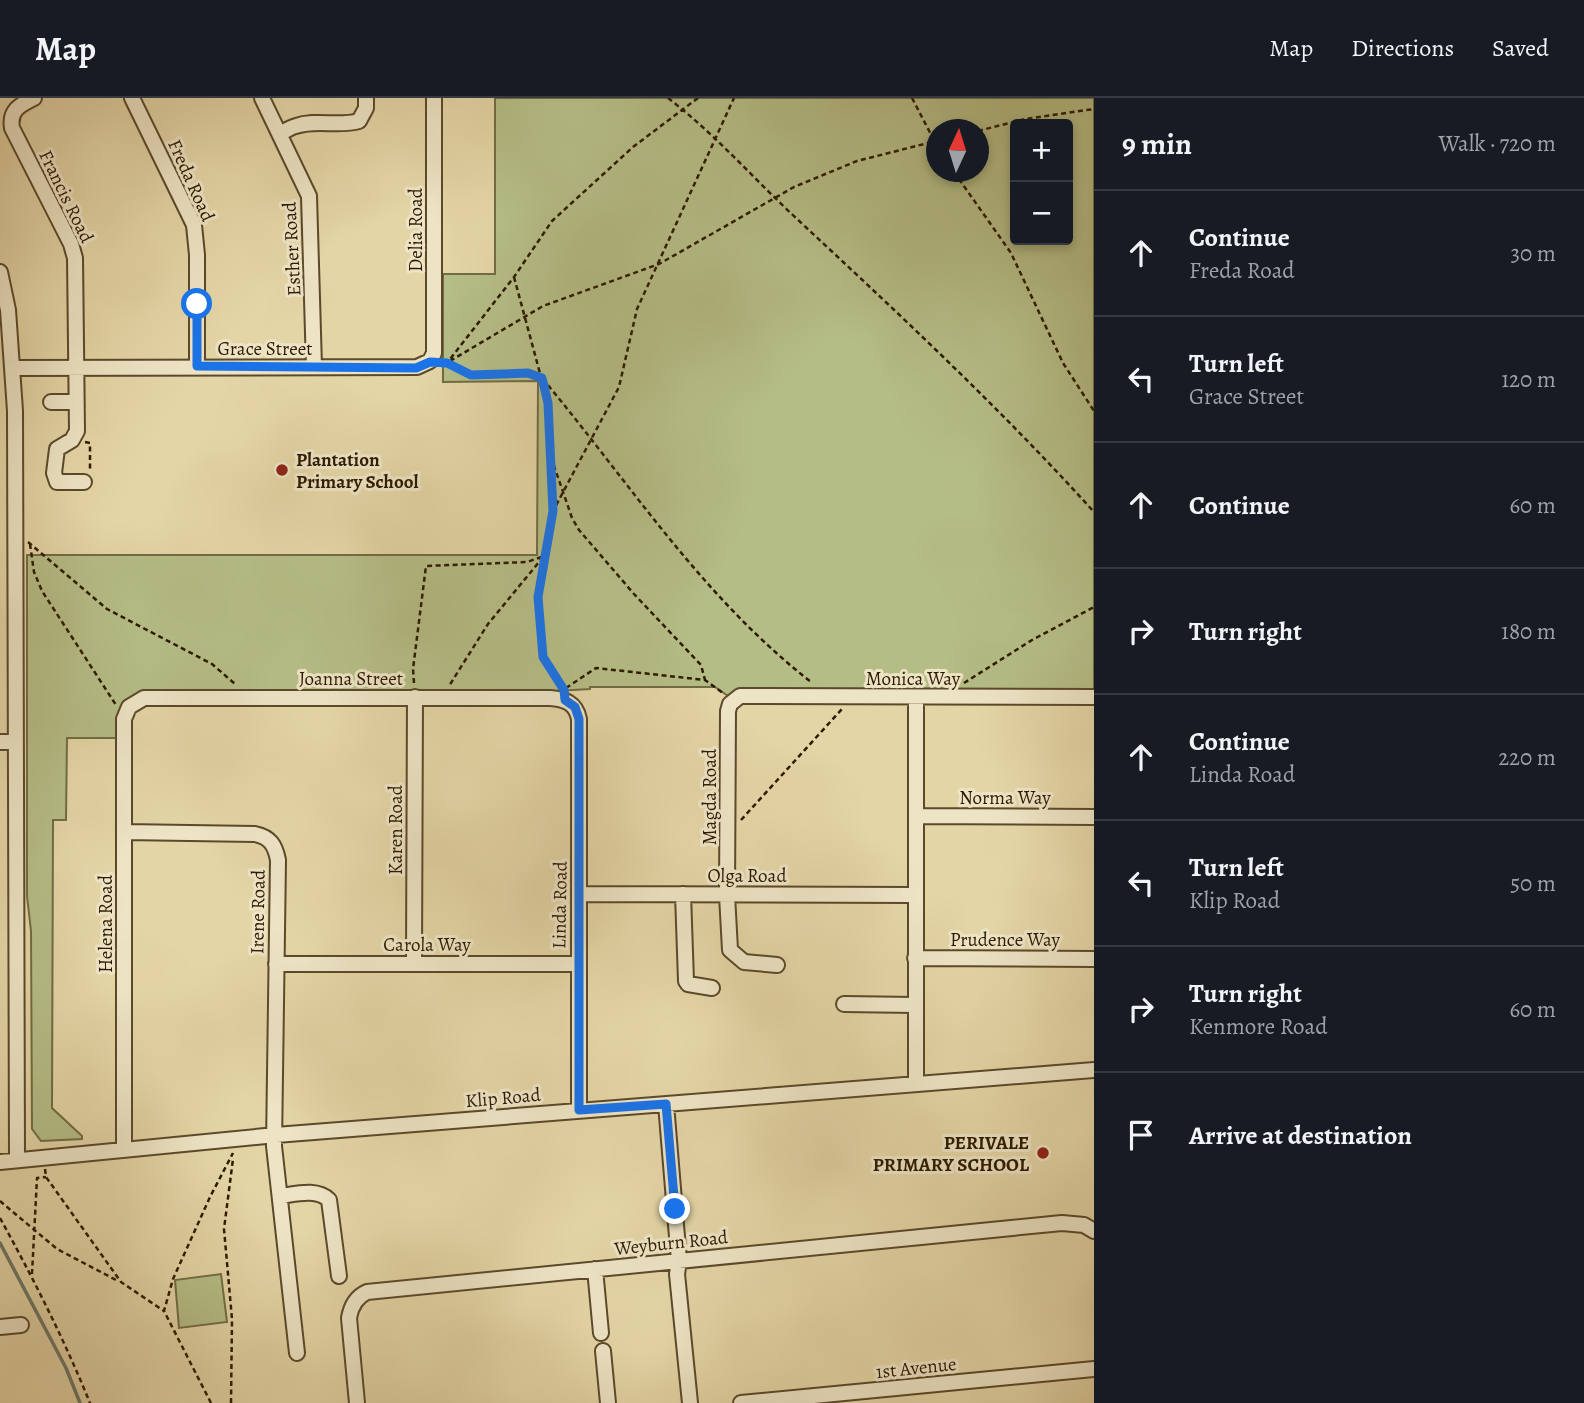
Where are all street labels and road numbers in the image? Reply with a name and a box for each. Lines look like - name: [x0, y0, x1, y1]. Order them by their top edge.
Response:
- street label: Freda Road: [161, 135, 221, 226]
- street label: Francis Road: [32, 146, 100, 248]
- street label: Delia Road: [403, 187, 429, 272]
- street label: Esther Road: [277, 200, 307, 297]
- street label: Grace Street: [217, 336, 313, 362]
- street label: Joanna Street: [299, 666, 403, 692]
- street label: Monica Way: [866, 666, 961, 692]
- street label: Magda Road: [697, 748, 723, 845]
- street label: Karen Road: [383, 784, 409, 875]
- street label: Norma Way: [959, 785, 1051, 811]
- street label: Linda Road: [546, 860, 574, 949]
- street label: Olga Road: [707, 863, 787, 889]
- street label: Irene Road: [244, 869, 272, 954]
- street label: Helena Road: [93, 874, 119, 973]
- street label: Prudence Way: [950, 927, 1061, 953]
- street label: Carola Way: [383, 932, 471, 958]
- street label: Klip Road: [464, 1082, 543, 1114]
- street label: Weyburn Road: [612, 1224, 730, 1262]
- street label: 1st Avenue: [875, 1351, 958, 1385]

